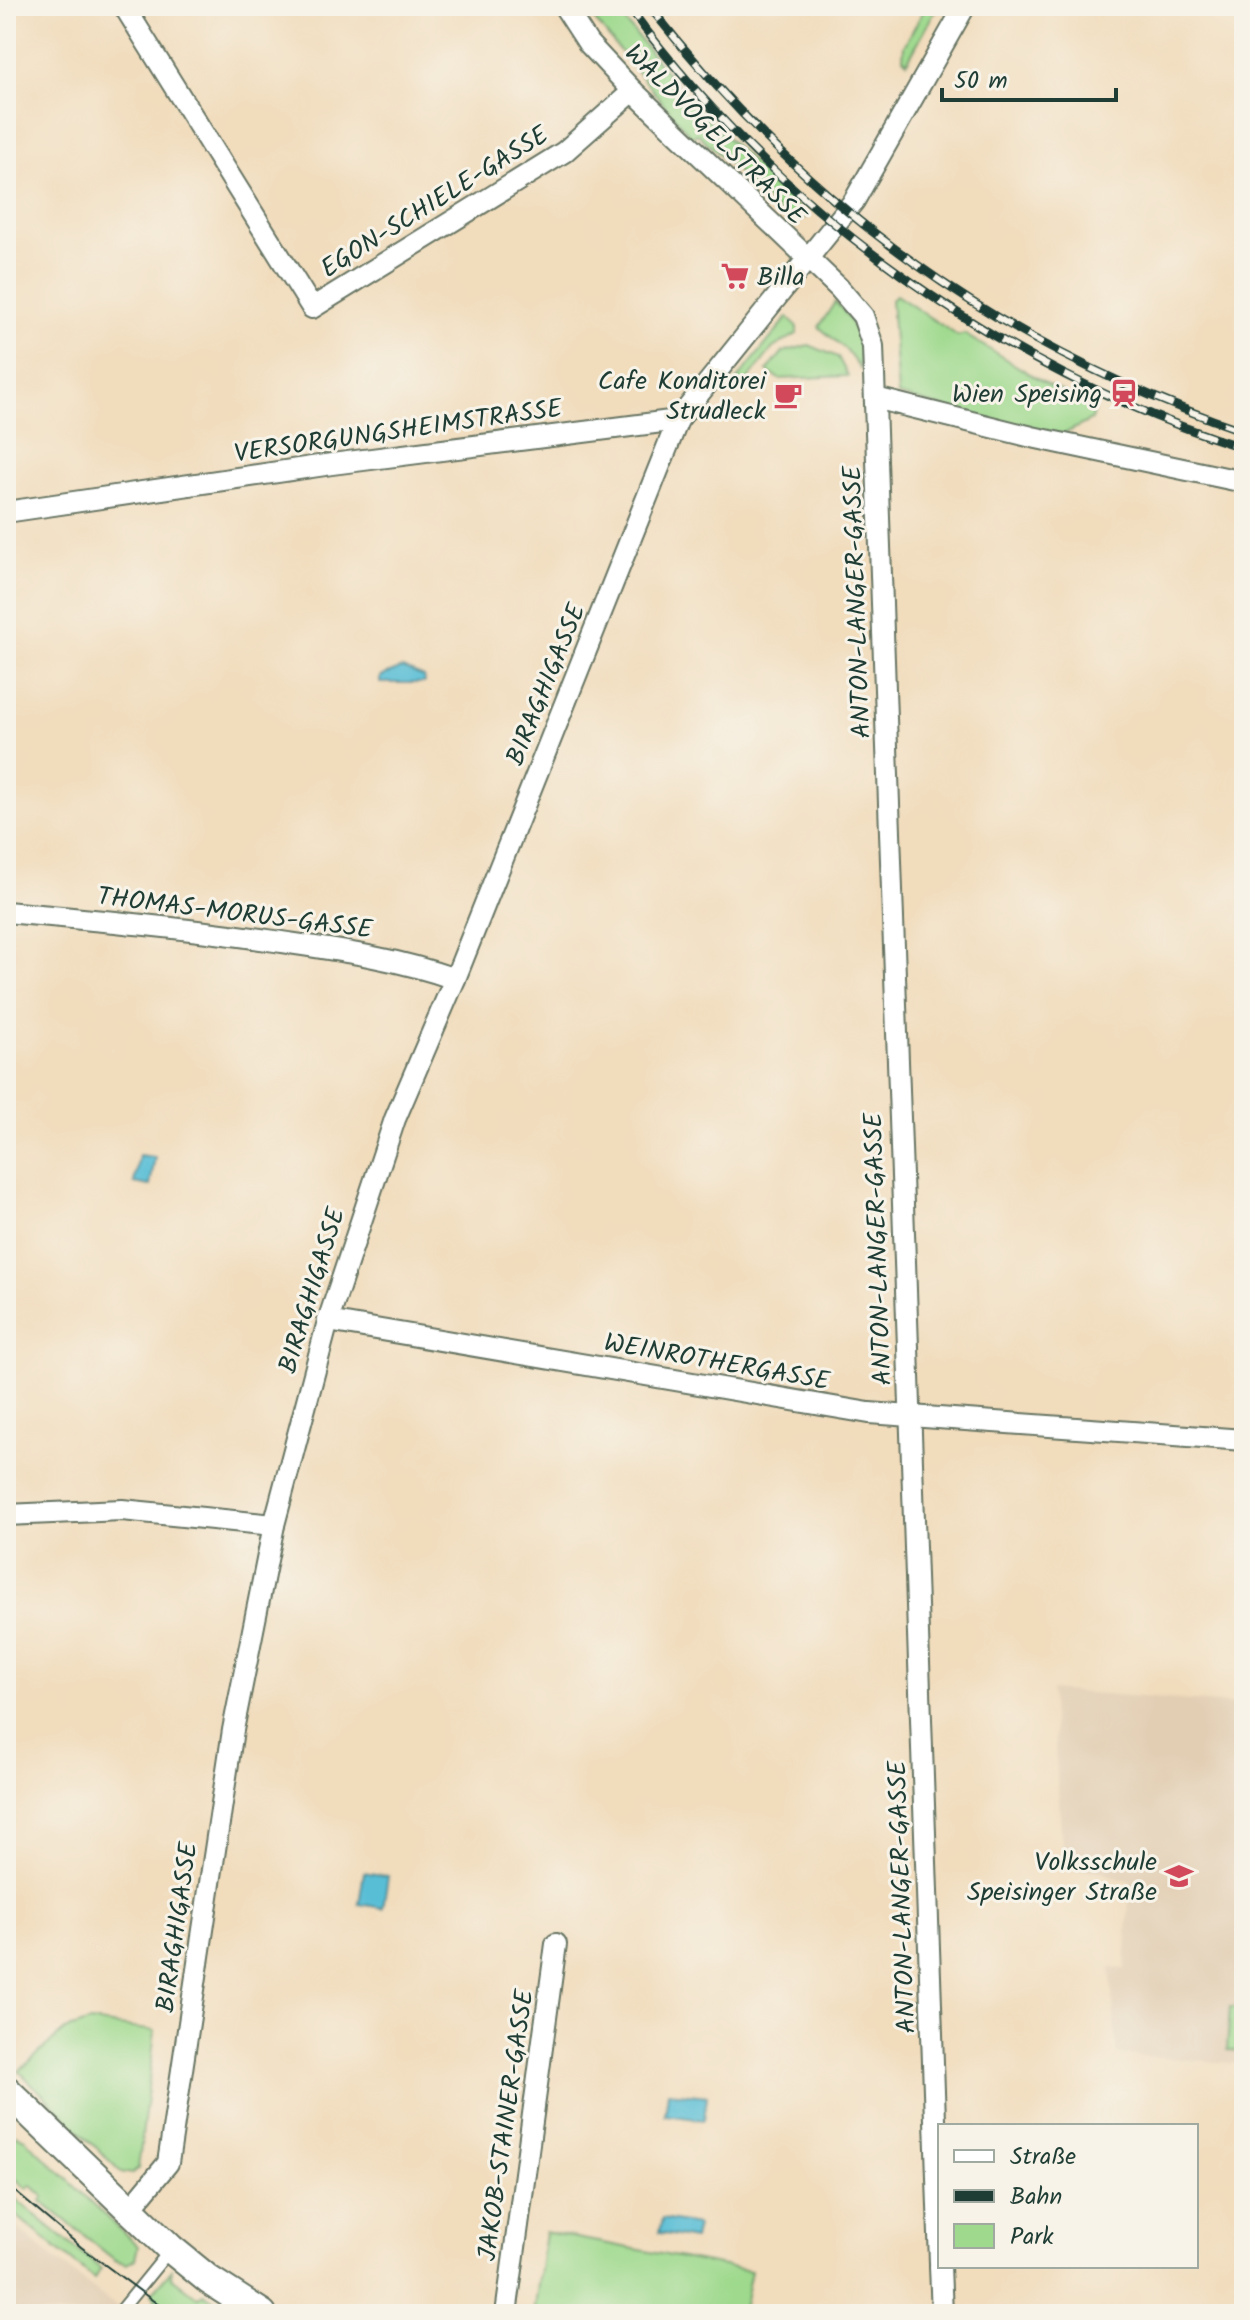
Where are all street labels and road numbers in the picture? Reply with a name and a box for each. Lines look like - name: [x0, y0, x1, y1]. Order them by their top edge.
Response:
- street label: WALDVOGELSTRASSE: [614, 34, 816, 237]
- street label: EGON-SCHIELE-GASSE: [313, 115, 558, 290]
- street label: VERSORGUNGSHEIMSTRASSE: [232, 388, 566, 476]
- street label: ANTON-LANGER-GASSE: [832, 464, 884, 739]
- street label: BIRAGHIGASSE: [495, 597, 599, 772]
- street label: THOMAS-MORUS-GASSE: [95, 876, 375, 952]
- street label: ANTON-LANGER-GASSE: [853, 1111, 905, 1386]
- street label: BIRAGHIGASSE: [268, 1202, 358, 1379]
- street label: WEINROTHERGASSE: [600, 1322, 834, 1404]
- street label: ANTON-LANGER-GASSE: [877, 1759, 929, 2034]
- street label: BIRAGHIGASSE: [145, 1839, 211, 2015]
- street label: JAKOB-STAINER-GASSE: [467, 1986, 547, 2264]

